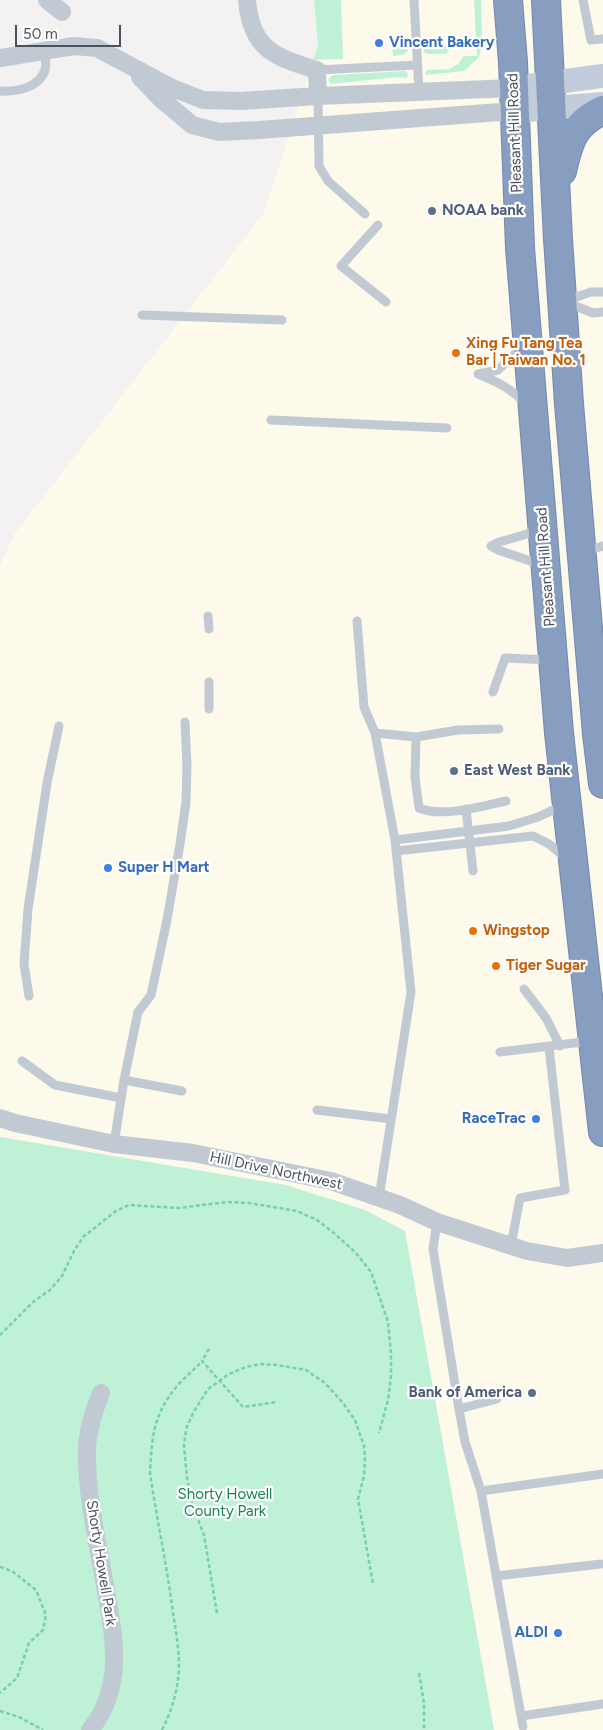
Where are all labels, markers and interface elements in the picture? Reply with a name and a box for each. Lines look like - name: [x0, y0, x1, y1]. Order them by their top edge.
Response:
- scale bar: [18, 15, 124, 47]
- text: 50 m: [23, 25, 58, 43]
- place label: Vincent Bakery: [389, 34, 494, 52]
- marker: Vincent Bakery: [373, 37, 385, 49]
- street label: Pleasant Hill Road: [504, 73, 526, 193]
- place label: NOAA bank: [442, 202, 524, 220]
- marker: NOAA bank: [426, 205, 438, 217]
- place label: Xing Fu Tang Tea Bar | Taiwan No. 1: [466, 335, 586, 370]
- marker: Xing Fu Tang Tea Bar | Taiwan No. 1: [450, 347, 462, 359]
- street label: Pleasant Hill Road: [533, 507, 559, 627]
- place label: East West Bank: [464, 762, 570, 780]
- marker: East West Bank: [448, 765, 460, 777]
- place label: Super H Mart: [118, 859, 210, 877]
- marker: Super H Mart: [102, 862, 114, 874]
- place label: Wingstop: [483, 922, 550, 940]
- marker: Wingstop: [467, 925, 479, 937]
- place label: Tiger Sugar: [506, 957, 586, 975]
- marker: Tiger Sugar: [490, 960, 502, 972]
- place label: RaceTrac: [462, 1110, 526, 1128]
- marker: RaceTrac: [530, 1113, 542, 1125]
- street label: Hill Drive Northwest: [208, 1148, 344, 1194]
- place label: Bank of America: [409, 1384, 522, 1402]
- marker: Bank of America: [526, 1387, 538, 1399]
- park label: Shorty Howell County Park: [178, 1486, 272, 1521]
- street label: Shorty Howell Park: [82, 1499, 120, 1627]
- place label: ALDI: [514, 1624, 548, 1642]
- marker: ALDI: [552, 1627, 564, 1639]

